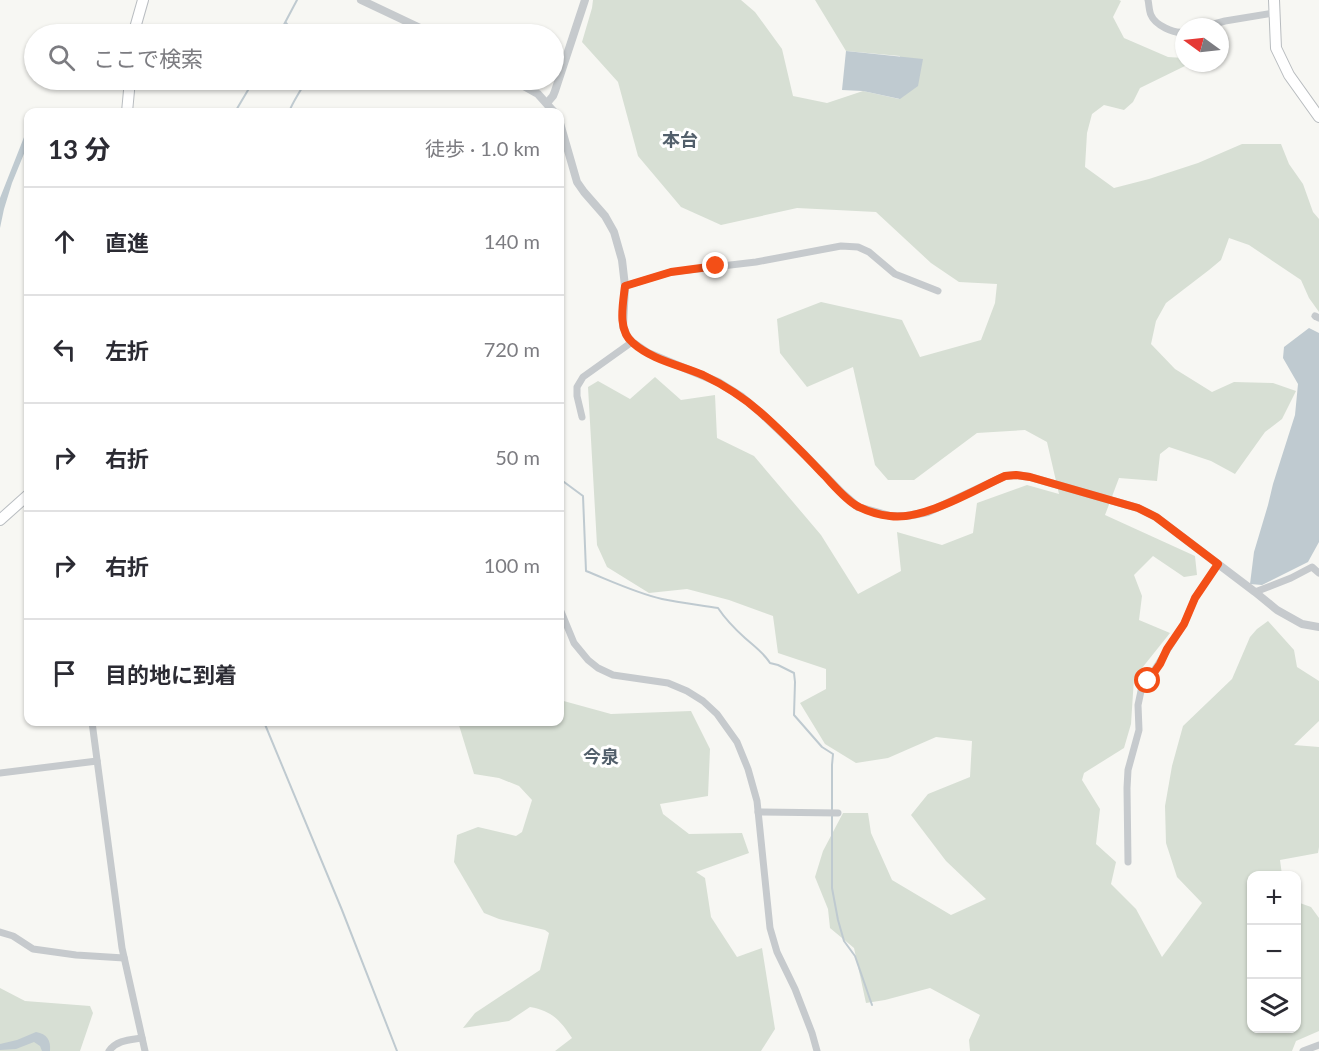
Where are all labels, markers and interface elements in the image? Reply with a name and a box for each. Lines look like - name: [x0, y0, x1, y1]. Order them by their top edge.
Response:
- north arrow: [1175, 18, 1229, 72]
- search box: [24, 24, 564, 90]
- icon: search: [45, 41, 78, 74]
- text: ここで検索: [93, 45, 203, 72]
- district label: 本台: [662, 128, 698, 150]
- text: 13 分: [48, 133, 110, 165]
- text: 徒歩 · 1.0 km: [425, 136, 540, 160]
- icon: ahead: [48, 225, 81, 258]
- text: 直進: [105, 229, 149, 256]
- text: 140 m: [484, 229, 540, 253]
- route end: [702, 252, 728, 278]
- icon: left: [48, 333, 81, 366]
- text: 左折: [105, 337, 149, 364]
- text: 720 m: [484, 337, 540, 361]
- icon: right: [48, 441, 81, 474]
- text: 右折: [105, 445, 149, 472]
- text: 50 m: [495, 445, 540, 469]
- icon: right: [48, 549, 81, 582]
- text: 右折: [105, 553, 149, 580]
- text: 100 m: [484, 553, 540, 577]
- icon: arrive: [48, 657, 81, 690]
- text: 目的地に到着: [105, 661, 237, 688]
- route start: [1134, 667, 1160, 693]
- district label: 今泉: [583, 745, 619, 767]
- map controls: [1247, 871, 1301, 1033]
- button: +: [1247, 871, 1301, 925]
- button: −: [1247, 925, 1301, 979]
- button: layers: [1247, 979, 1301, 1033]

